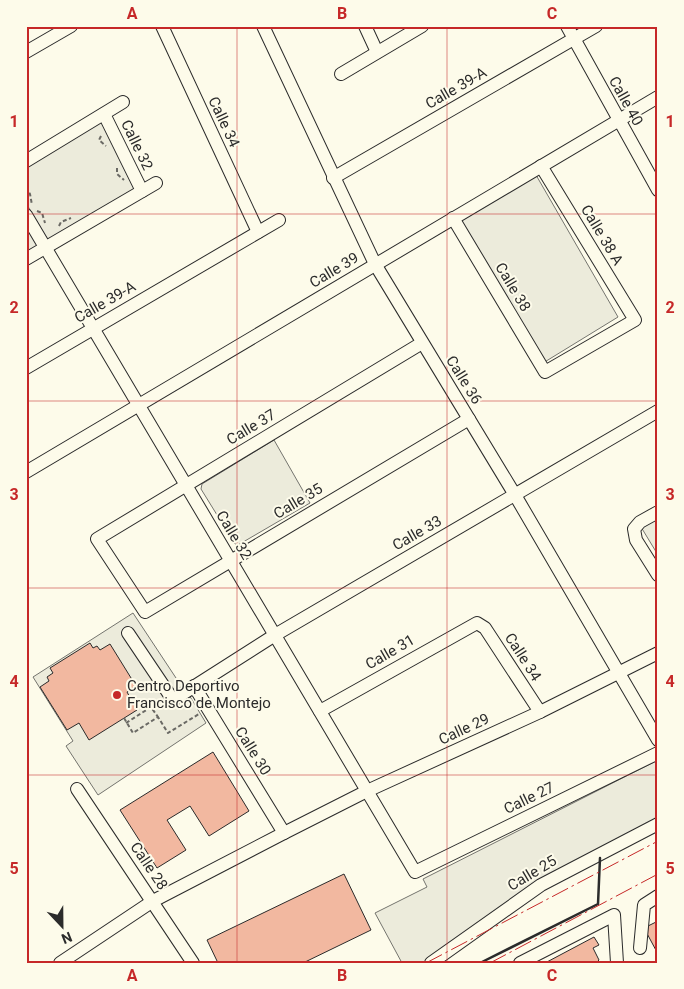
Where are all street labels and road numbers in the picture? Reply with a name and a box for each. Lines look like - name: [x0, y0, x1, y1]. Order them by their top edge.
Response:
- street label: Calle 39-A: [422, 63, 490, 113]
- street label: Calle 40: [605, 73, 647, 129]
- street label: Calle 34: [204, 94, 244, 151]
- street label: Calle 32: [117, 117, 157, 173]
- street label: Calle 38 A: [577, 202, 627, 269]
- street label: Calle 39: [306, 248, 362, 292]
- street label: Calle 38: [491, 259, 535, 315]
- street label: Calle 39-A: [71, 277, 139, 327]
- street label: Calle 36: [442, 352, 486, 408]
- street label: Calle 37: [223, 405, 279, 449]
- street label: Calle 35: [270, 479, 326, 523]
- street label: Calle 32: [212, 507, 256, 563]
- street label: Calle 33: [389, 512, 445, 554]
- street label: Calle 34: [501, 630, 545, 685]
- street label: Calle 31: [362, 631, 418, 673]
- street label: Calle 29: [436, 709, 492, 749]
- street label: Calle 30: [231, 723, 275, 779]
- street label: Calle 27: [501, 778, 557, 818]
- street label: Calle 28: [127, 839, 171, 893]
- street label: Calle 25: [504, 851, 560, 895]

